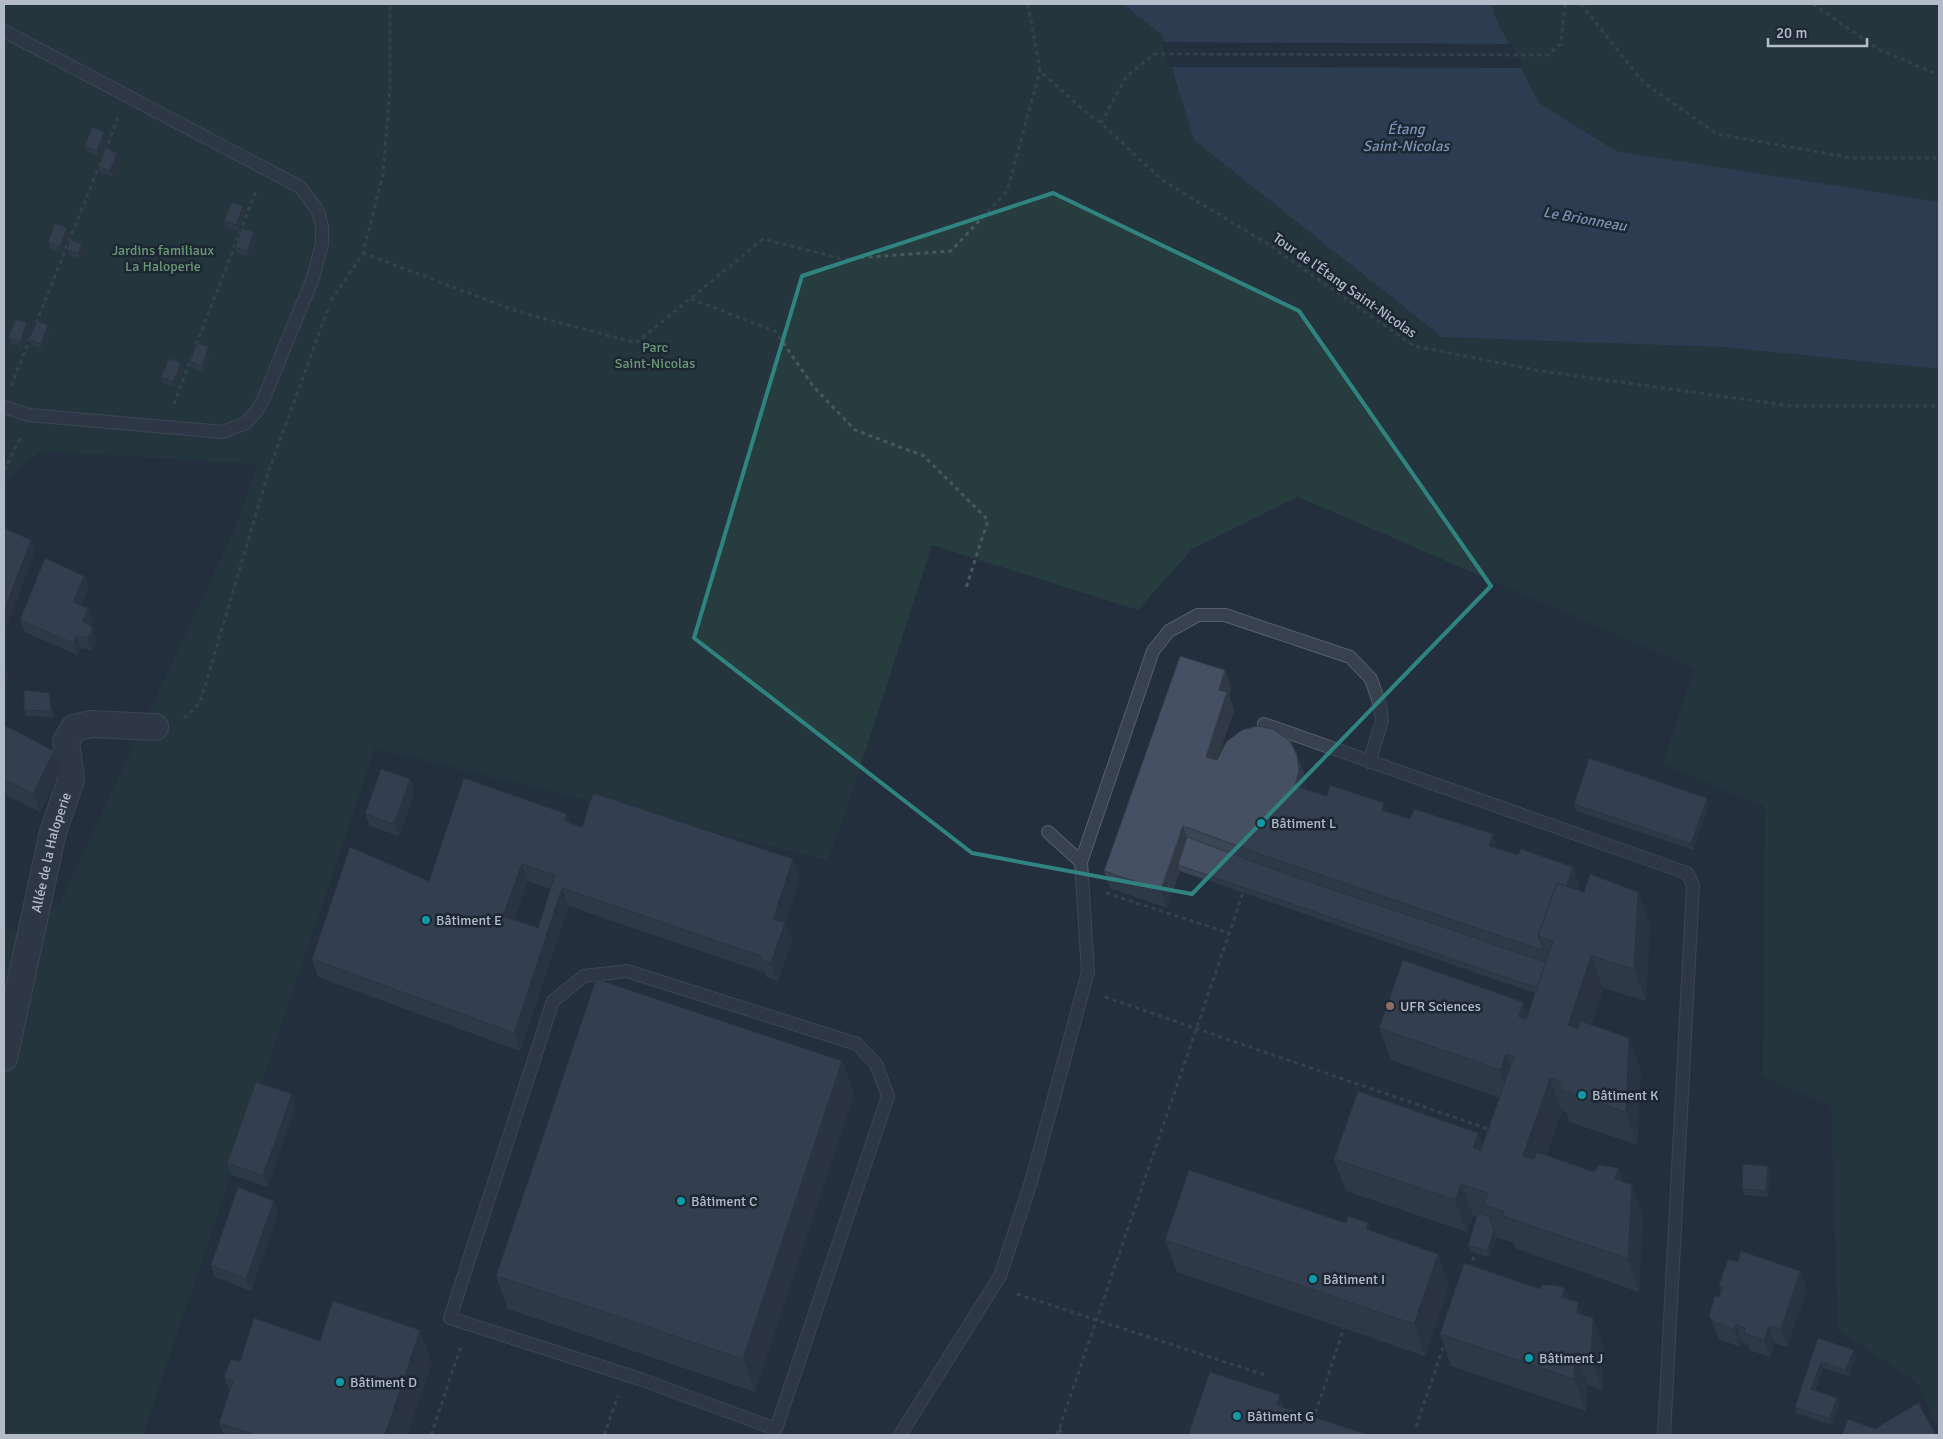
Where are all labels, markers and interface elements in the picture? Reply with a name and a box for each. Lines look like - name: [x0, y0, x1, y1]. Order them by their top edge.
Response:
- scale bar: [1768, 15, 1867, 47]
- text: 20 m: [1776, 24, 1807, 42]
- water label: Étang Saint-Nicolas: [1363, 120, 1451, 155]
- water label: Le Brionneau: [1542, 203, 1629, 235]
- street label: Tour de l'Étang Saint-Nicolas: [1270, 229, 1420, 342]
- park label: Jardins familiaux La Haloperie: [112, 242, 214, 275]
- park label: Parc Saint-Nicolas: [615, 339, 695, 372]
- street label: Allée de la Haloperie: [28, 790, 75, 914]
- place label: Bâtiment L: [1271, 815, 1336, 832]
- marker: Bâtiment L: [1255, 817, 1267, 829]
- place label: Bâtiment E: [436, 912, 502, 929]
- marker: Bâtiment E: [420, 914, 432, 926]
- place label: UFR Sciences: [1400, 998, 1481, 1015]
- marker: UFR Sciences: [1384, 1000, 1396, 1012]
- place label: Bâtiment K: [1592, 1087, 1659, 1104]
- marker: Bâtiment K: [1576, 1089, 1588, 1101]
- place label: Bâtiment C: [691, 1193, 757, 1210]
- marker: Bâtiment C: [675, 1195, 687, 1207]
- place label: Bâtiment I: [1323, 1271, 1385, 1288]
- marker: Bâtiment I: [1307, 1273, 1319, 1285]
- place label: Bâtiment J: [1539, 1350, 1603, 1367]
- marker: Bâtiment J: [1523, 1352, 1535, 1364]
- place label: Bâtiment D: [350, 1374, 417, 1391]
- marker: Bâtiment D: [334, 1376, 346, 1388]
- place label: Bâtiment G: [1247, 1408, 1314, 1425]
- marker: Bâtiment G: [1231, 1410, 1243, 1422]

